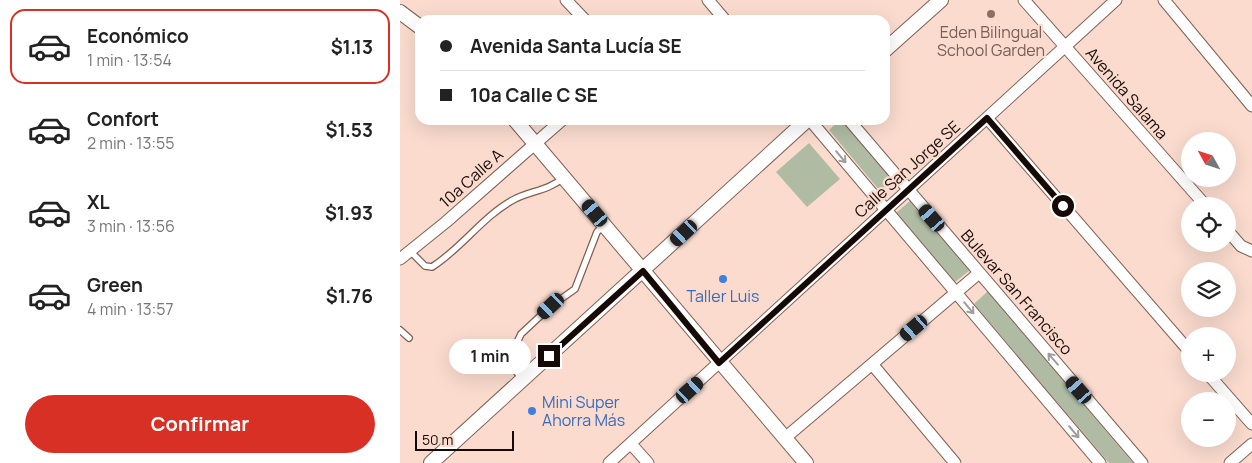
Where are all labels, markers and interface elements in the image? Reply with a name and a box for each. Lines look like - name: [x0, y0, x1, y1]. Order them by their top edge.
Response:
- marker: Eden Bilingual School Garden: [985, 8, 997, 20]
- place label: Eden Bilingual School Garden: [937, 21, 1045, 61]
- text: Económico: [87, 23, 189, 49]
- icon: car: [27, 24, 72, 69]
- text: Avenida Santa Lucía SE: [470, 33, 682, 59]
- text: $1.13: [331, 34, 373, 60]
- street label: Avenida Salama: [1081, 42, 1173, 144]
- text: 1 min · 13:54: [87, 49, 172, 71]
- text: 10a Calle C SE: [470, 82, 598, 108]
- text: Confort: [87, 106, 159, 132]
- icon: car: [27, 107, 72, 152]
- street label: Calle San Jorge SE: [849, 116, 965, 222]
- text: $1.53: [326, 117, 373, 143]
- text: 2 min · 13:55: [87, 132, 175, 154]
- north arrow: [1181, 132, 1236, 188]
- map controls: [1181, 132, 1236, 447]
- street label: 10a Calle A: [434, 144, 508, 212]
- one-way arrow: [836, 150, 847, 163]
- text: XL: [87, 189, 110, 215]
- icon: car: [27, 190, 72, 235]
- route start: [1052, 195, 1074, 217]
- car: [579, 197, 610, 229]
- button: locate: [1181, 197, 1236, 252]
- text: $1.93: [325, 200, 373, 226]
- car: [916, 202, 947, 234]
- text: 3 min · 13:56: [87, 215, 175, 237]
- car: [667, 217, 700, 249]
- street label: Bulevar San Francisco: [956, 225, 1078, 359]
- button: layers: [1181, 262, 1236, 317]
- text: Green: [87, 272, 143, 298]
- icon: car: [27, 273, 72, 318]
- marker: Taller Luis: [717, 273, 729, 285]
- text: $1.76: [326, 283, 373, 309]
- place label: Taller Luis: [687, 285, 759, 307]
- car: [534, 290, 567, 322]
- text: 4 min · 13:57: [87, 298, 174, 320]
- one-way arrow: [964, 301, 975, 314]
- car: [897, 312, 930, 344]
- button: +: [1181, 327, 1236, 382]
- callout: 1 min: [449, 338, 532, 374]
- text: 1 min: [470, 345, 510, 367]
- route end: [538, 345, 560, 367]
- one-way arrow: [1048, 353, 1059, 366]
- car: [673, 374, 706, 406]
- car: [1063, 374, 1094, 406]
- place label: Mini Super Ahorra Más: [542, 391, 625, 431]
- button: −: [1181, 392, 1236, 447]
- button: Confirmar: [25, 395, 375, 453]
- marker: Mini Super Ahorra Más: [526, 405, 538, 417]
- one-way arrow: [1068, 425, 1079, 438]
- scale bar: [415, 428, 514, 451]
- text: 50 m: [422, 430, 453, 449]

